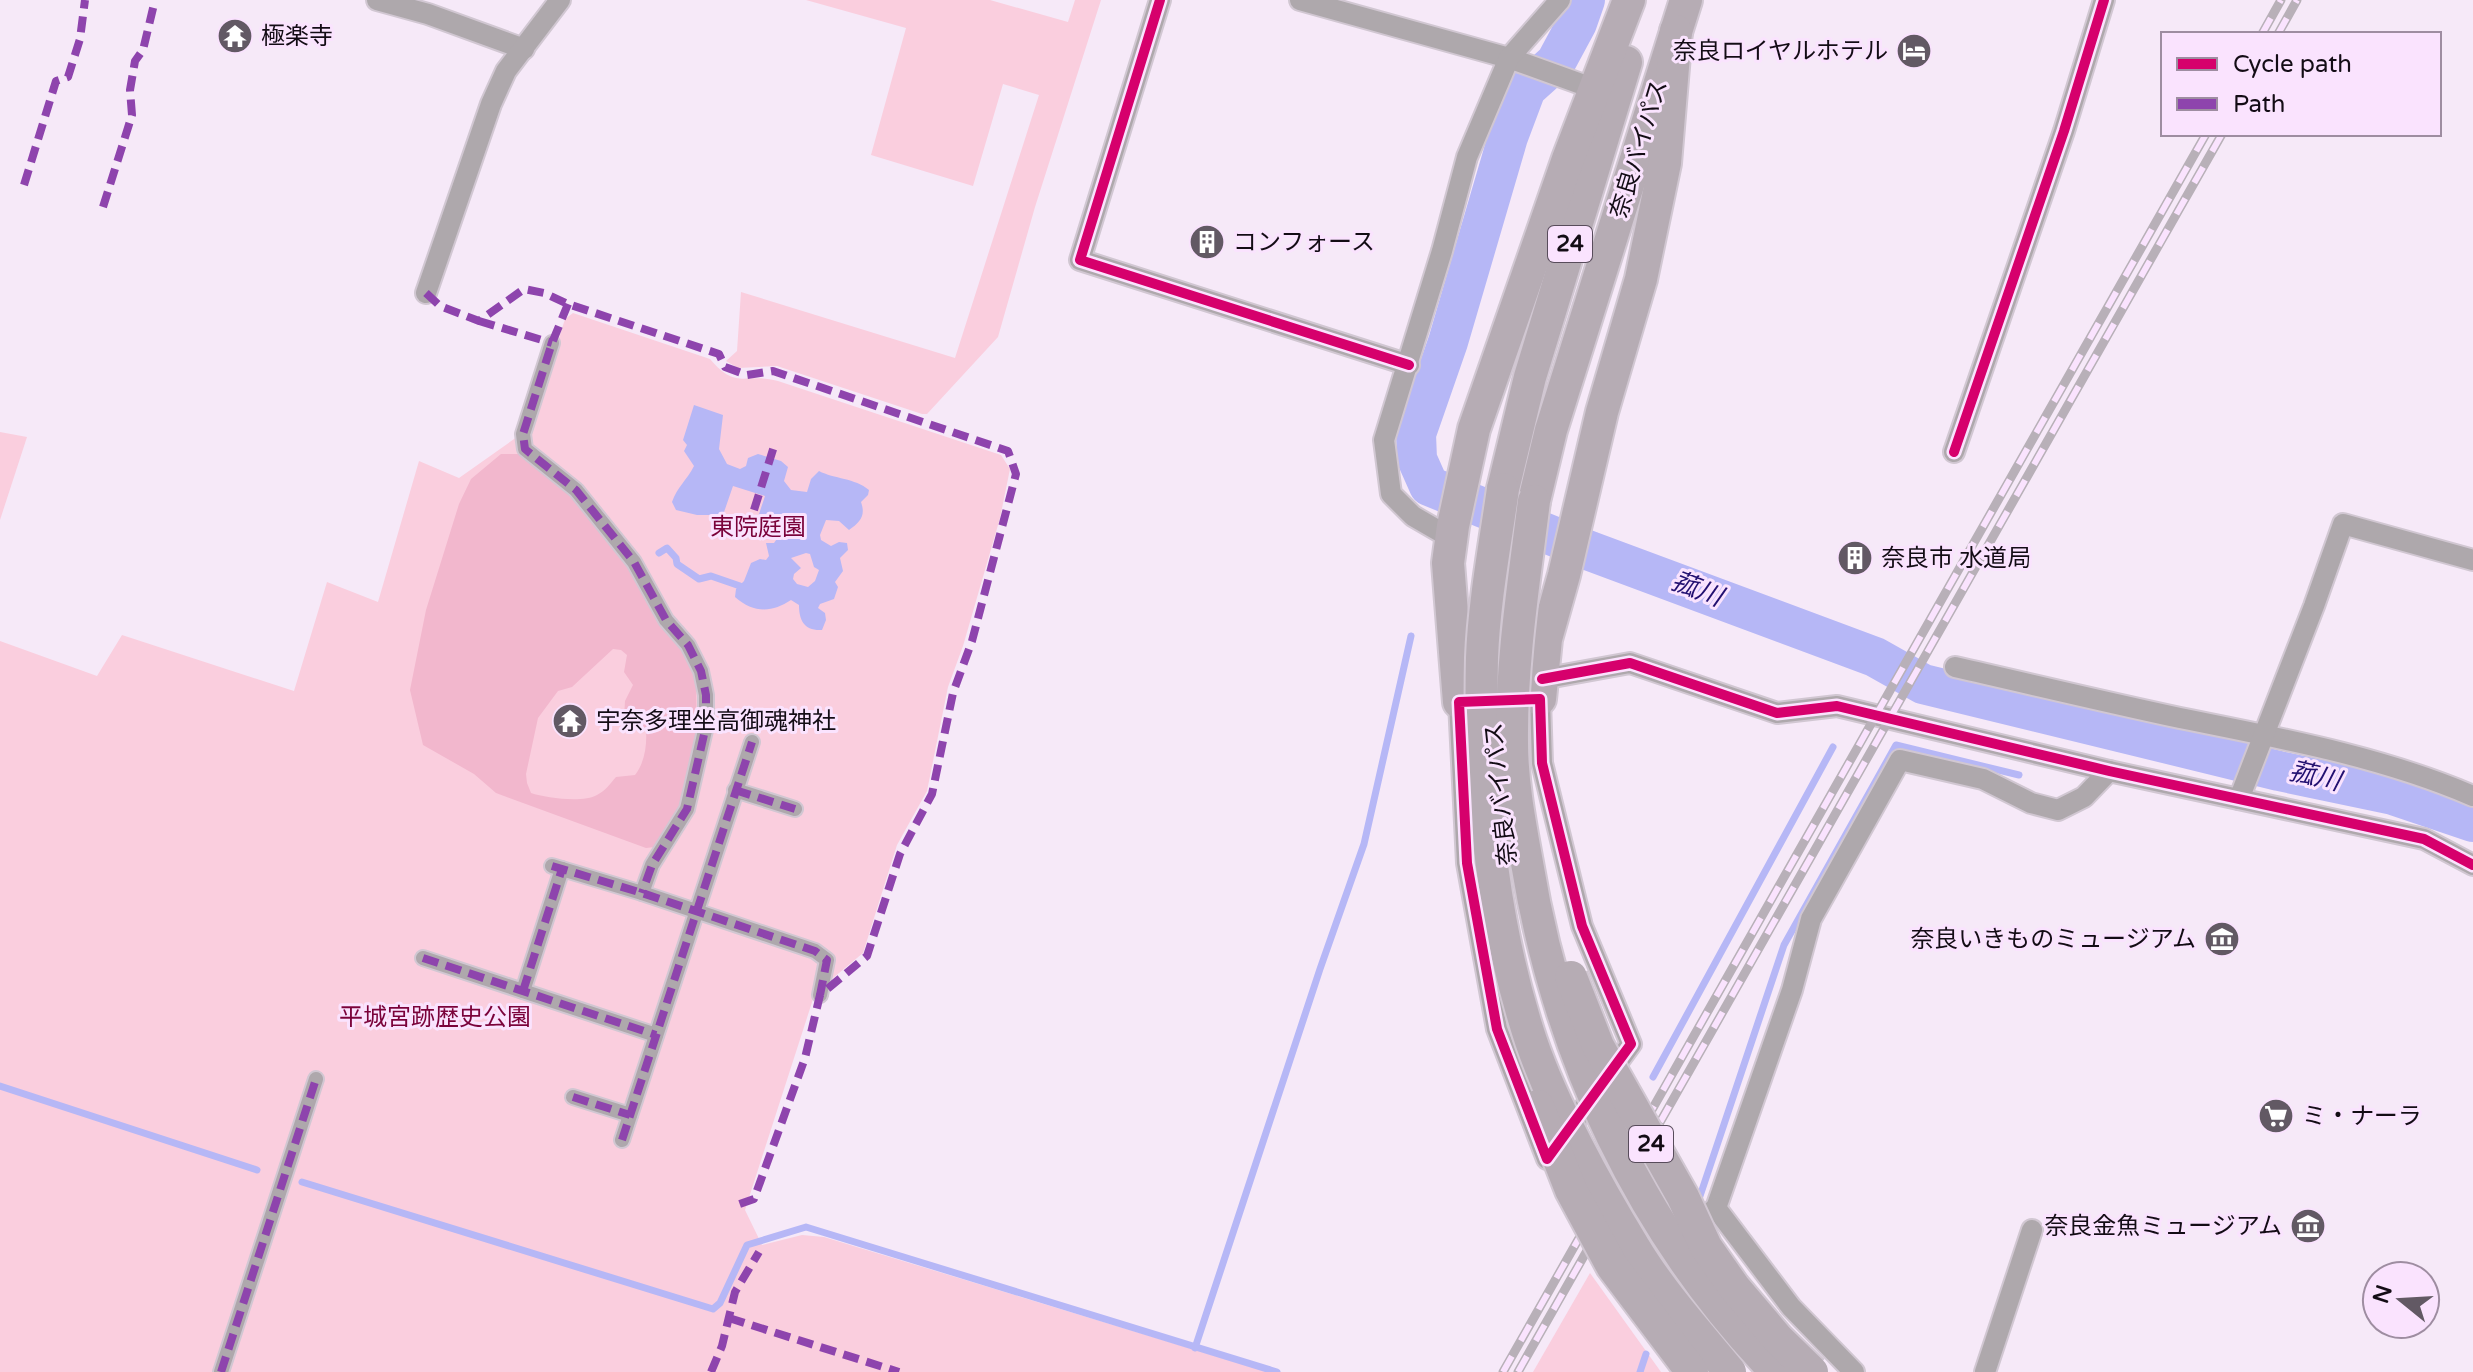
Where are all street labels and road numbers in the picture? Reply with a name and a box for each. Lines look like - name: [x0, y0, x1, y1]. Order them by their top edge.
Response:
- street label: 奈良バイパス: [1604, 76, 1674, 222]
- road number: 24: [1548, 226, 1592, 262]
- street label: 奈良バイパス: [1479, 721, 1523, 867]
- road number: 24: [1629, 1126, 1673, 1162]

